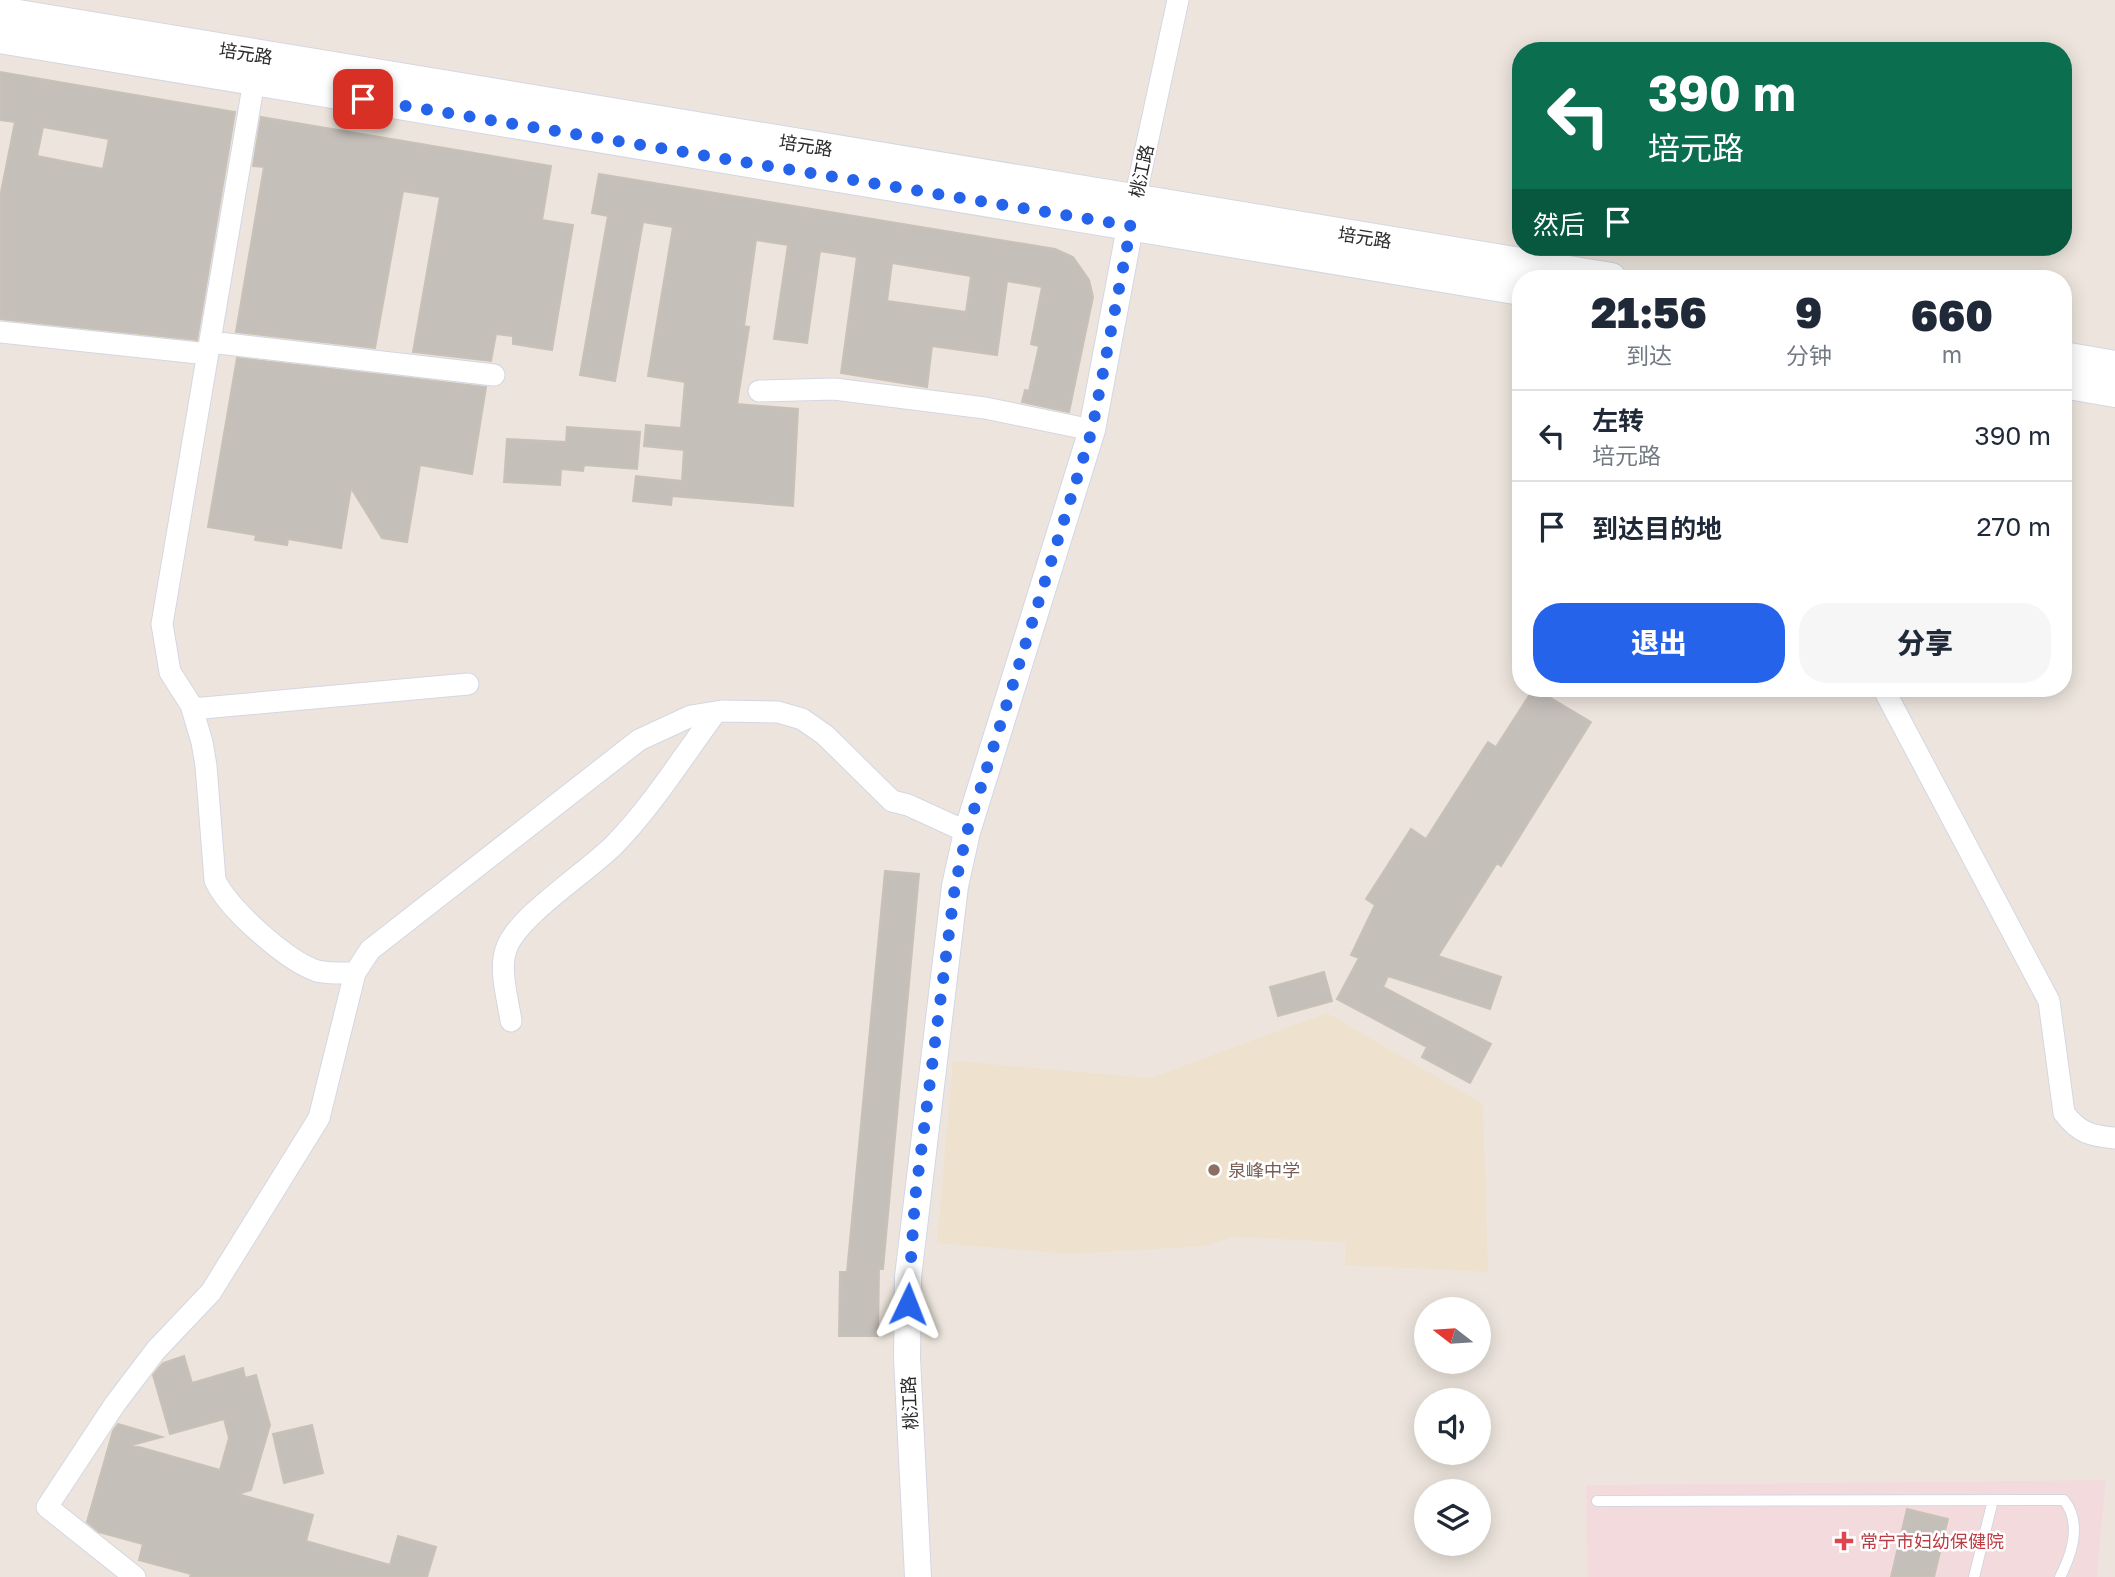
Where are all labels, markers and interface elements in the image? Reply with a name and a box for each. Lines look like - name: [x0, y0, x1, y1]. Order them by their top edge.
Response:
- street label: 培元路: [218, 38, 274, 68]
- text: 390 m: [1648, 63, 1796, 122]
- pin: [333, 69, 393, 129]
- icon: left: [1533, 70, 1624, 161]
- icon: arrive: [344, 80, 382, 118]
- text: 培元路: [1648, 129, 1744, 167]
- street label: 培元路: [778, 130, 834, 160]
- street label: 桃江路: [1125, 142, 1157, 200]
- icon: arrive: [1599, 203, 1637, 241]
- text: 然后: [1533, 209, 1585, 240]
- street label: 培元路: [1337, 222, 1393, 252]
- text: 21:56: [1591, 287, 1707, 337]
- text: 9: [1795, 287, 1822, 337]
- text: 660: [1911, 290, 1993, 340]
- text: m: [1942, 340, 1962, 368]
- text: 到达: [1626, 341, 1672, 369]
- text: 分钟: [1786, 341, 1832, 369]
- text: 左转: [1592, 405, 1644, 436]
- icon: left: [1533, 417, 1571, 455]
- text: 390 m: [1974, 420, 2051, 451]
- text: 培元路: [1592, 441, 1661, 469]
- icon: arrive: [1533, 508, 1571, 546]
- text: 270 m: [1977, 511, 2051, 542]
- text: 到达目的地: [1592, 513, 1722, 544]
- button: 退出: [1533, 603, 1785, 683]
- button: 分享: [1799, 603, 2051, 683]
- place label: 泉峰中学: [1228, 1159, 1300, 1181]
- marker: 泉峰中学: [1206, 1162, 1222, 1178]
- position arrow: [871, 1267, 945, 1341]
- north arrow: [1414, 1297, 1491, 1374]
- map controls: [1414, 1297, 1491, 1556]
- street label: 桃江路: [897, 1375, 921, 1431]
- button: sound: [1414, 1388, 1491, 1465]
- button: layers: [1414, 1479, 1491, 1556]
- place label: 常宁市妇幼保健院: [1860, 1530, 2004, 1552]
- marker: 常宁市妇幼保健院: [1834, 1531, 1854, 1551]

